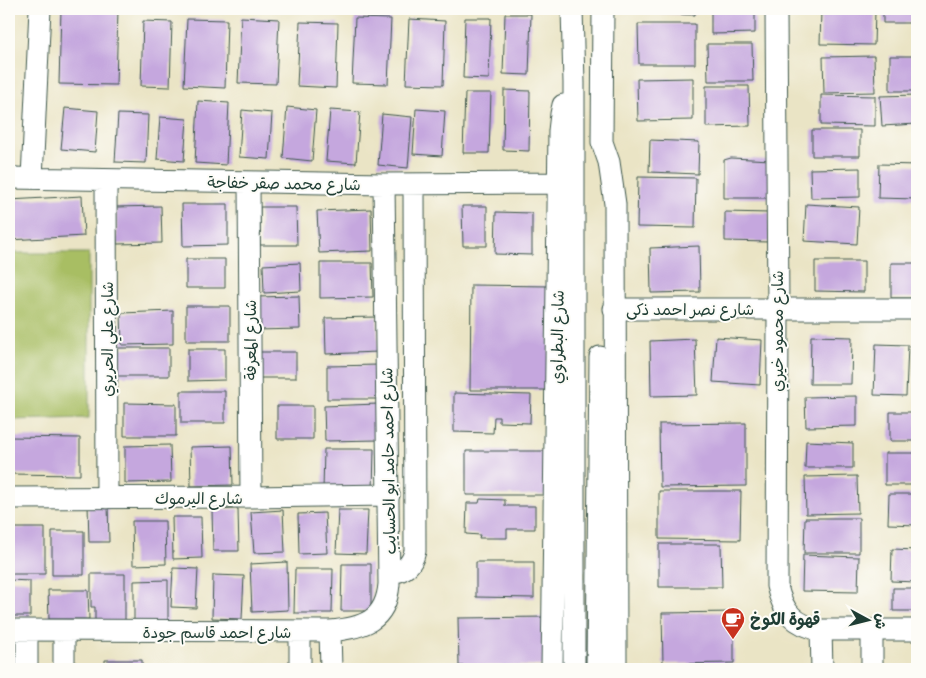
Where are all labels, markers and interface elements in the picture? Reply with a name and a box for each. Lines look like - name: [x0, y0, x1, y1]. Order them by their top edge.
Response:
- street label: شارع محمد صقر خفاجة: [207, 171, 361, 196]
- street label: شارع محمود خيري: [766, 270, 789, 392]
- street label: شارع علي الحريري: [96, 281, 122, 397]
- street label: شارع البطراوي: [545, 290, 570, 384]
- street label: شارع نصر احمد ذكى: [626, 298, 754, 321]
- street label: شارع المعرفة: [239, 300, 262, 380]
- street label: شارع احمد حامد ابو الحسايب: [375, 367, 402, 555]
- street label: شارع اليرموك: [155, 487, 243, 510]
- north arrow: [844, 596, 894, 646]
- cafe icon: قهوة الكوخ: [720, 606, 746, 640]
- place label: قهوة الكوخ: [750, 608, 820, 631]
- text: ش: [871, 613, 892, 630]
- street label: شارع احمد قاسم جودة: [143, 621, 291, 645]

